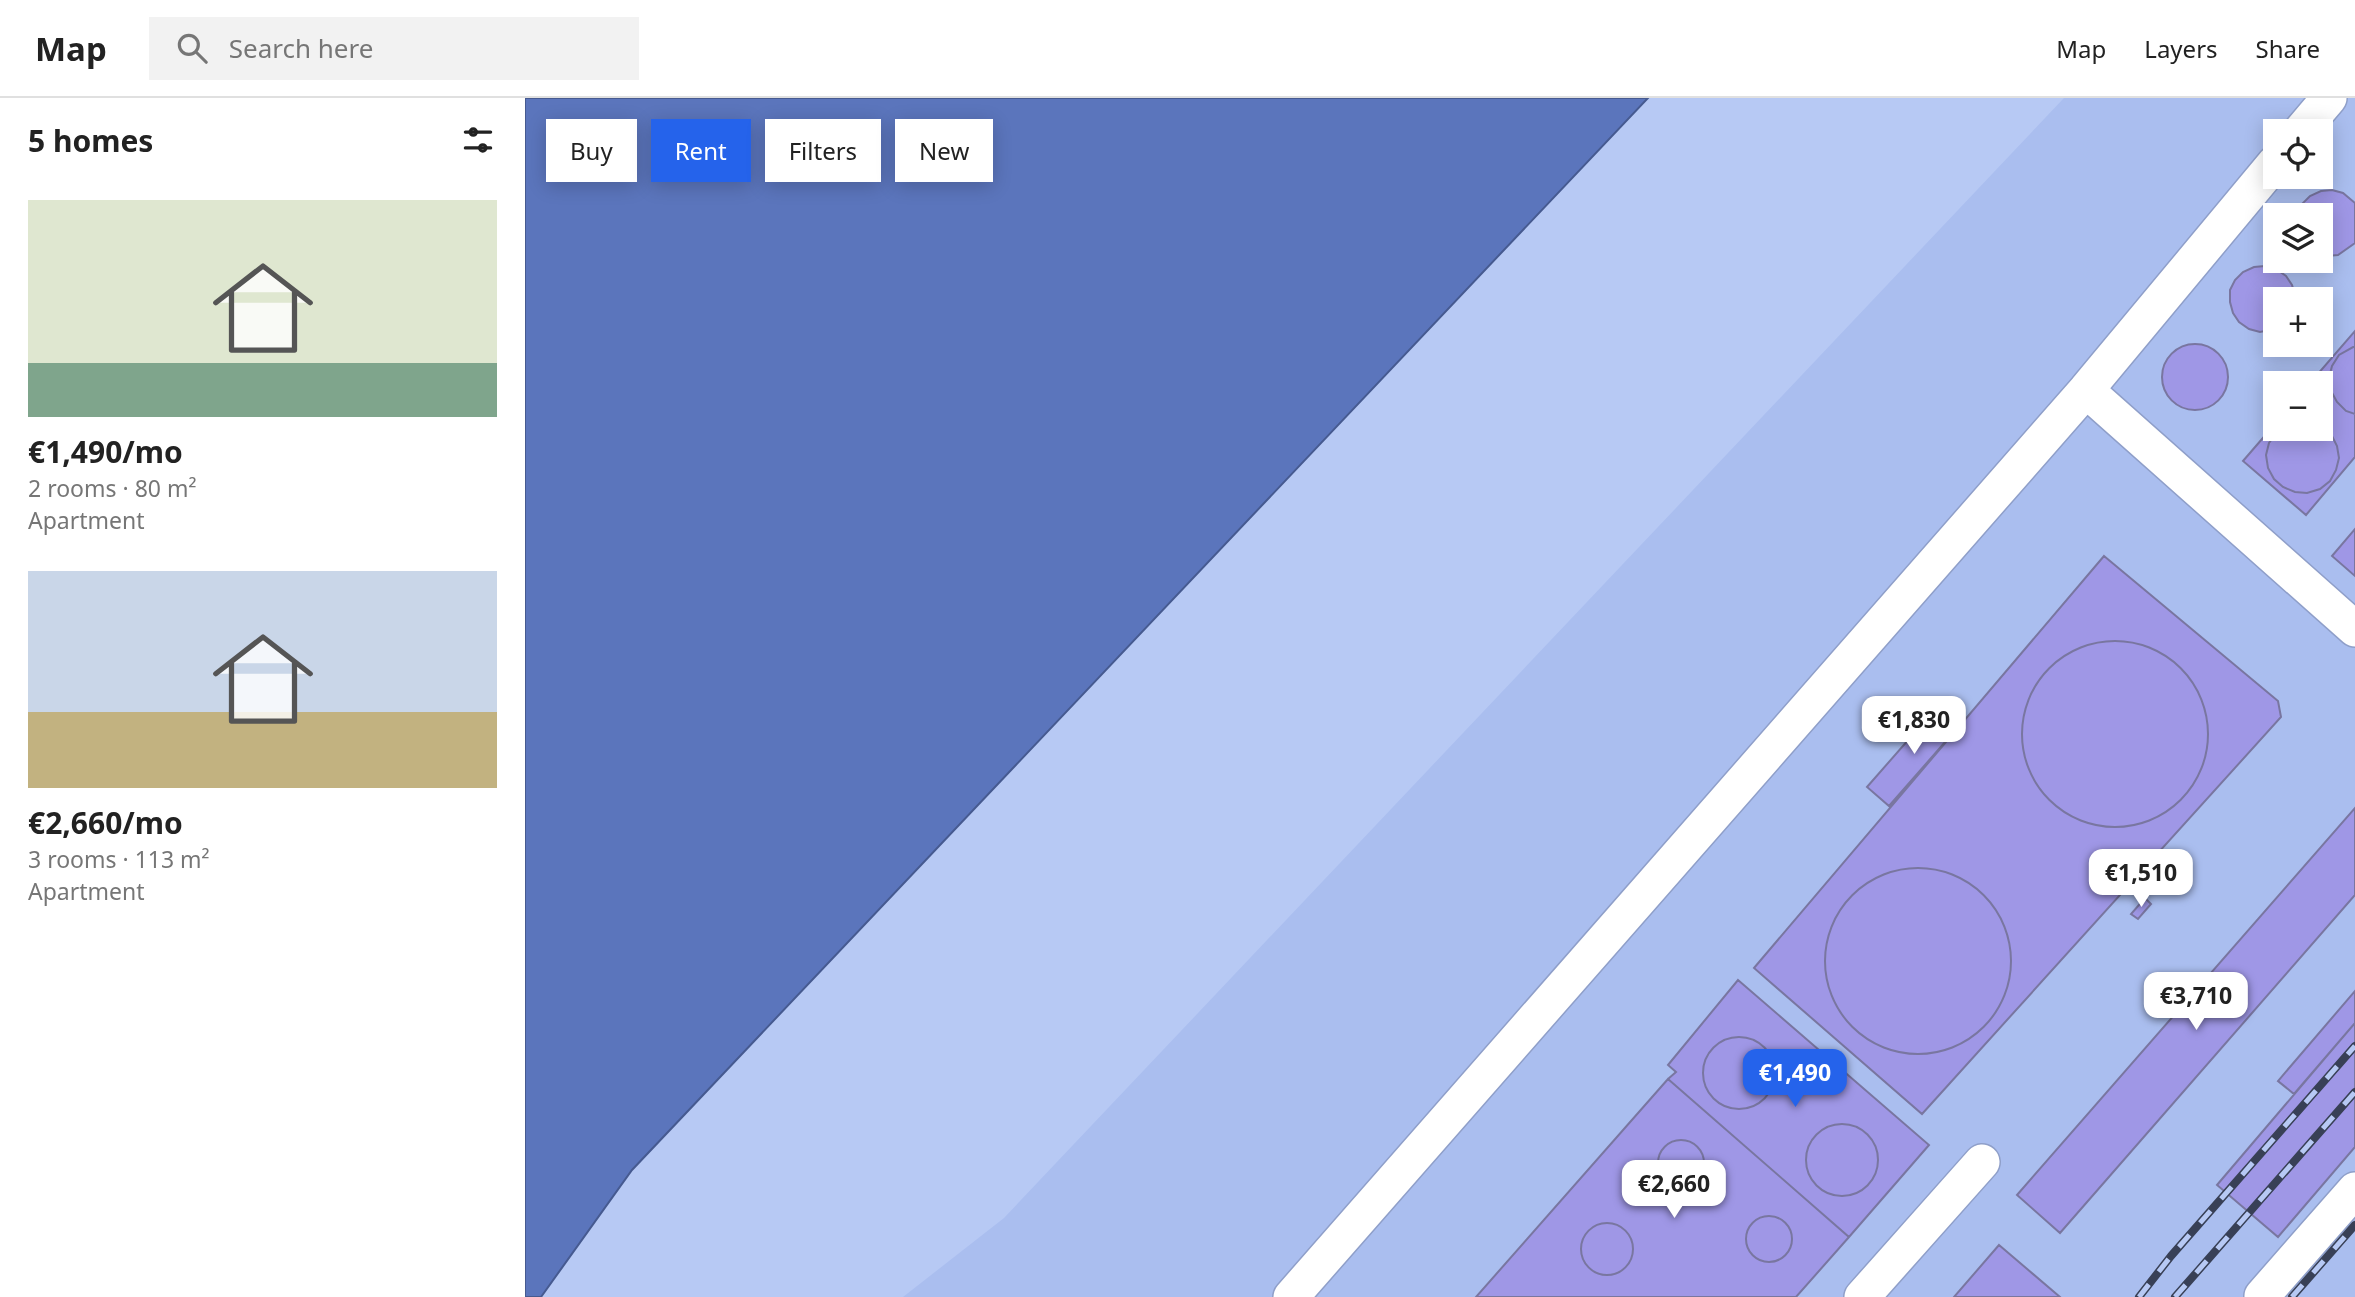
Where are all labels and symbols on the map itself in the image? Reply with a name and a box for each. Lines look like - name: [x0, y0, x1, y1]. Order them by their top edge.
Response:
- pin: €1,830: [1857, 696, 1971, 756]
- pin: €1,510: [2084, 850, 2198, 909]
- pin: €3,710: [2139, 972, 2253, 1032]
- pin: €1,490: [1738, 1049, 1852, 1109]
- pin: €2,660: [1617, 1160, 1731, 1220]

